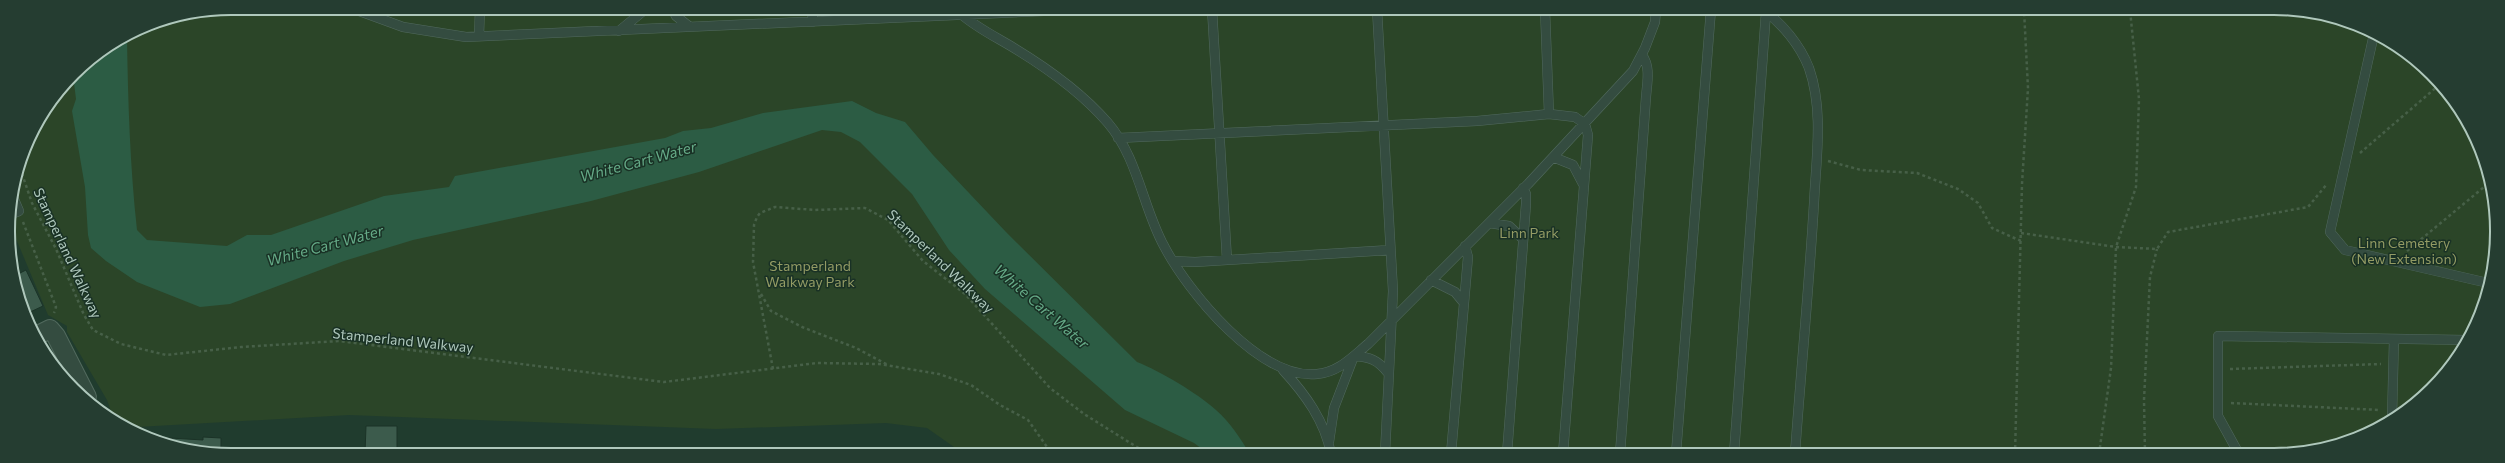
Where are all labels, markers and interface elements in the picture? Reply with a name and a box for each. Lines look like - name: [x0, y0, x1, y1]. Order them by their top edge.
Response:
- water label: White Cart Water: [578, 137, 699, 185]
- street label: Stamperland Walkway: [30, 185, 106, 321]
- street label: Stamperland Walkway: [884, 206, 998, 316]
- water label: White Cart Water: [265, 221, 386, 269]
- park label: Linn Park: [1499, 224, 1559, 241]
- park label: Linn Cemetery (New Extension): [2351, 234, 2457, 267]
- park label: Stamperland Walkway Park: [765, 257, 855, 290]
- water label: White Cart Water: [991, 260, 1094, 353]
- street label: Stamperland Walkway: [332, 324, 474, 356]

